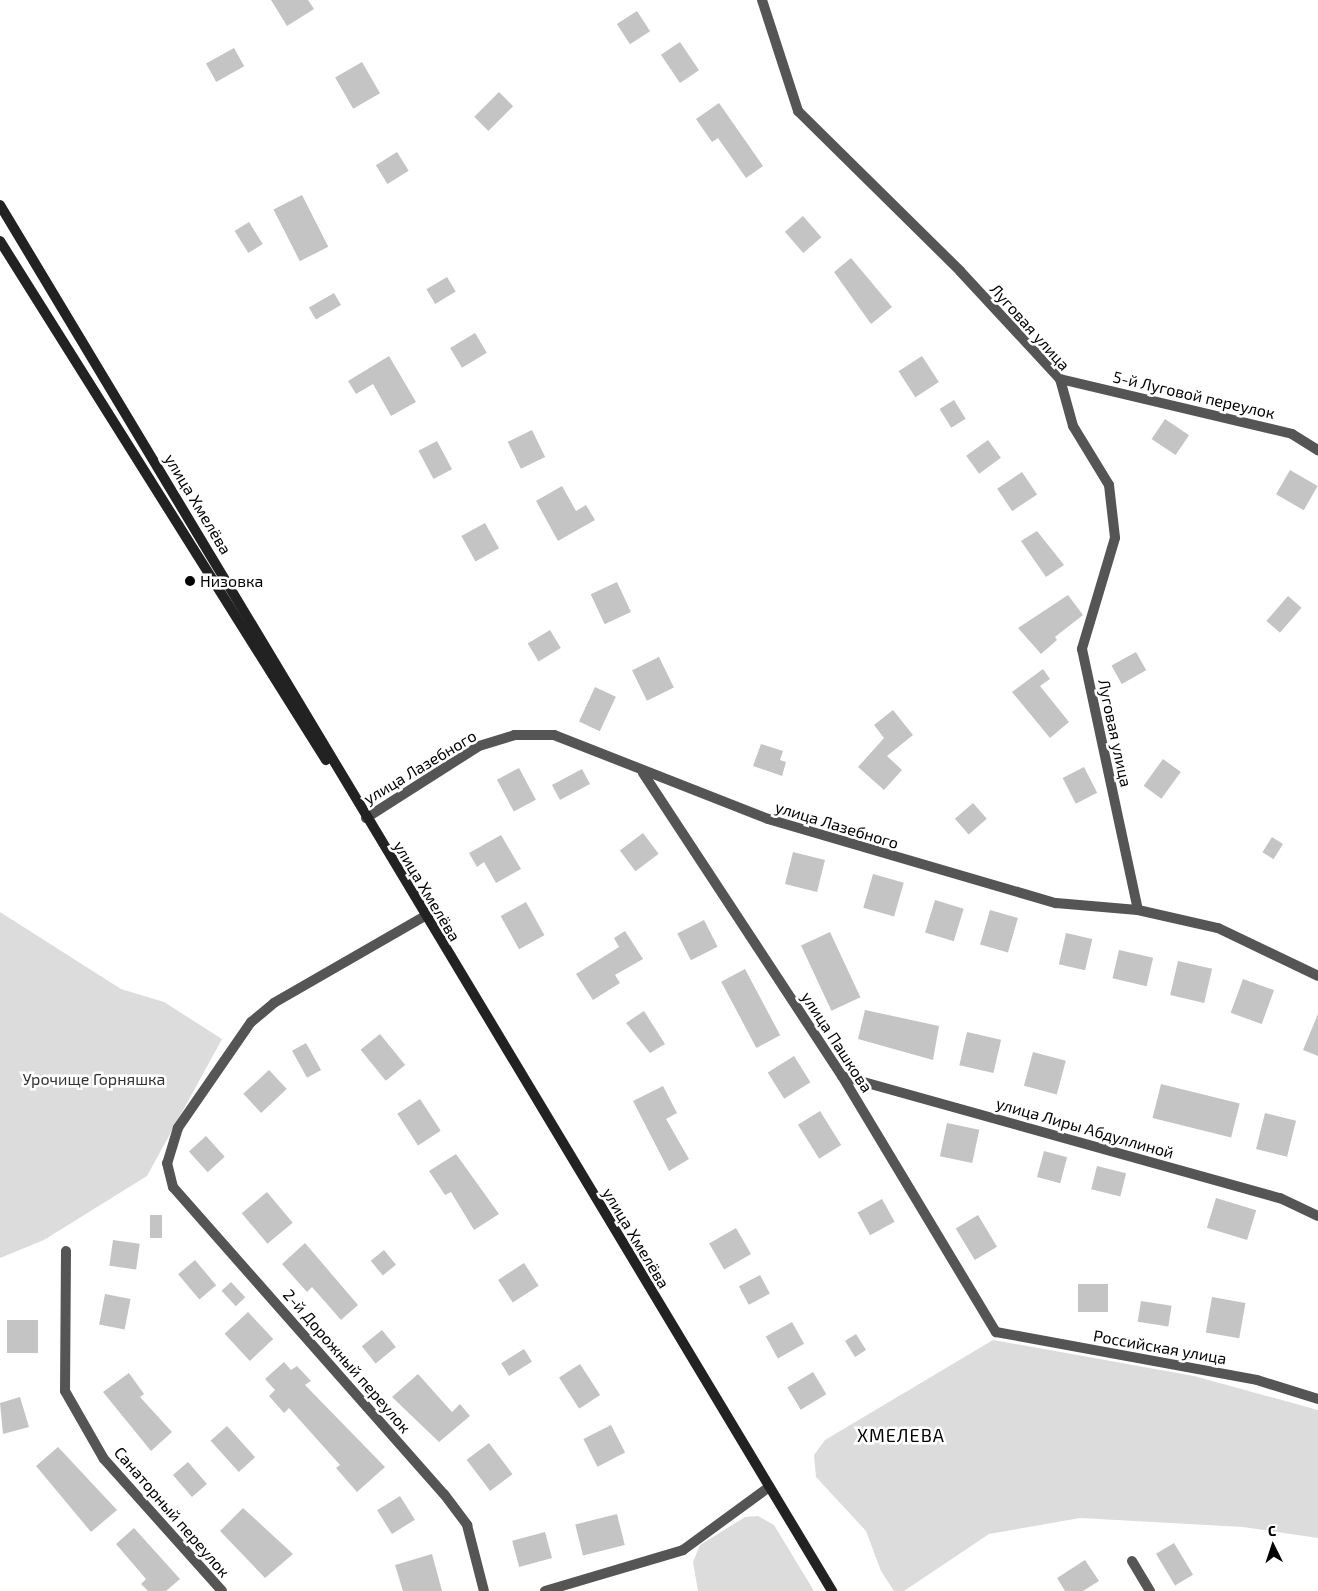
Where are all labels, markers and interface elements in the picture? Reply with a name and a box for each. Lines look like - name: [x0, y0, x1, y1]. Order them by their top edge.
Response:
- street label: Луговая улица: [986, 280, 1074, 374]
- street label: 5-й Луговой переулок: [1111, 367, 1277, 423]
- street label: улица Хмелёва: [160, 450, 236, 558]
- place label: Низовка: [200, 571, 263, 591]
- marker: Низовка: [184, 575, 196, 587]
- street label: Луговая улица: [1094, 677, 1136, 789]
- street label: улица Лазебного: [360, 726, 480, 808]
- street label: улица Лазебного: [773, 797, 901, 853]
- street label: улица Хмелёва: [389, 837, 465, 945]
- street label: улица Пашкова: [797, 988, 877, 1096]
- park label: Урочище Горняшка: [23, 1069, 165, 1089]
- street label: улица Лиры Абдуллиной: [994, 1093, 1176, 1163]
- street label: улица Хмелёва: [598, 1184, 674, 1292]
- street label: 2-й Дорожный переулок: [279, 1285, 415, 1437]
- street label: Российская улица: [1092, 1326, 1228, 1368]
- district label: ХМЕЛЕВА: [856, 1424, 946, 1446]
- street label: Санаторный переулок: [110, 1443, 234, 1581]
- north arrow: [1248, 1521, 1298, 1571]
- text: С: [1267, 1522, 1277, 1539]

